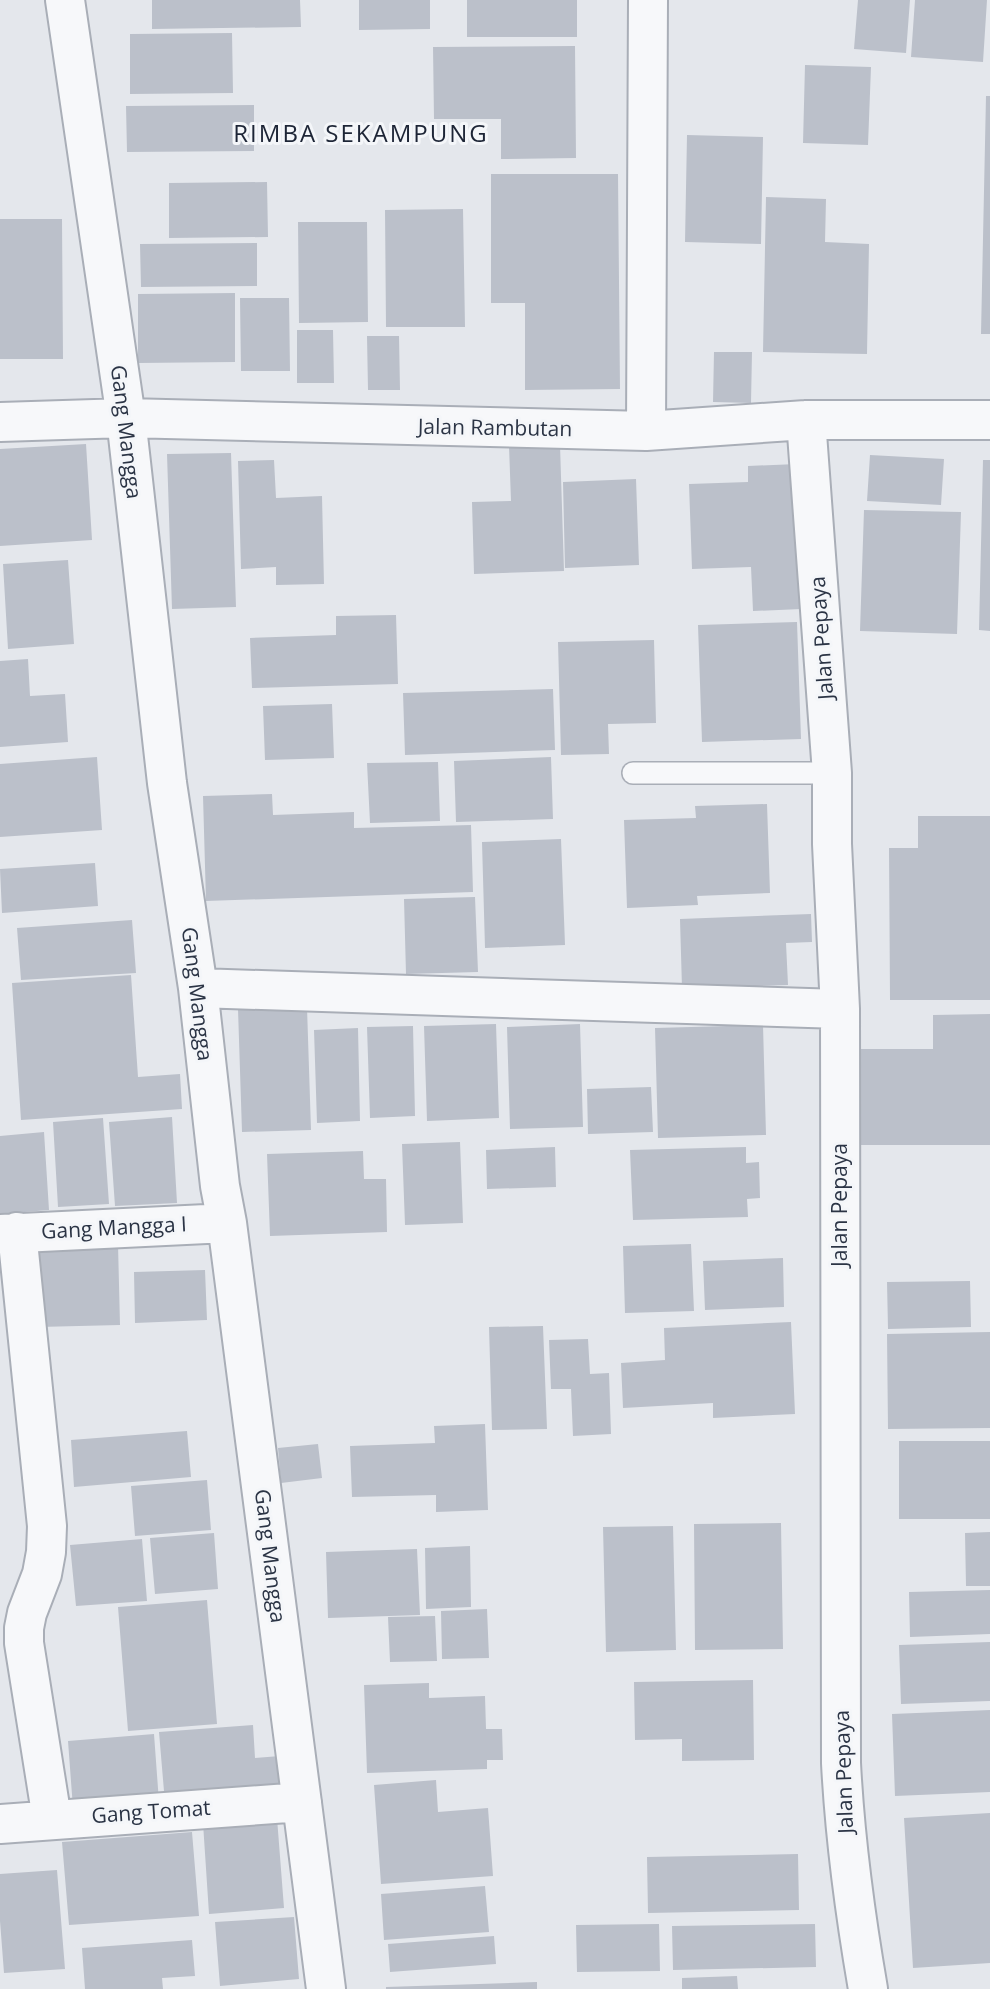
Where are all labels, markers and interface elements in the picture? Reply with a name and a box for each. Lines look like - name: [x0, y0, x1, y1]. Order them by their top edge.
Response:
- district label: RIMBA SEKAMPUNG: [233, 116, 489, 149]
- street label: Gang Mangga: [105, 363, 149, 500]
- street label: Jalan Rambutan: [416, 412, 572, 442]
- street label: Jalan Pepaya: [803, 575, 839, 703]
- street label: Gang Mangga: [176, 925, 220, 1062]
- street label: Jalan Pepaya: [825, 1143, 853, 1269]
- street label: Gang Mangga I: [40, 1209, 188, 1245]
- street label: Gang Mangga: [249, 1487, 293, 1624]
- street label: Jalan Pepaya: [827, 1710, 859, 1836]
- street label: Gang Tomat: [90, 1793, 211, 1829]

